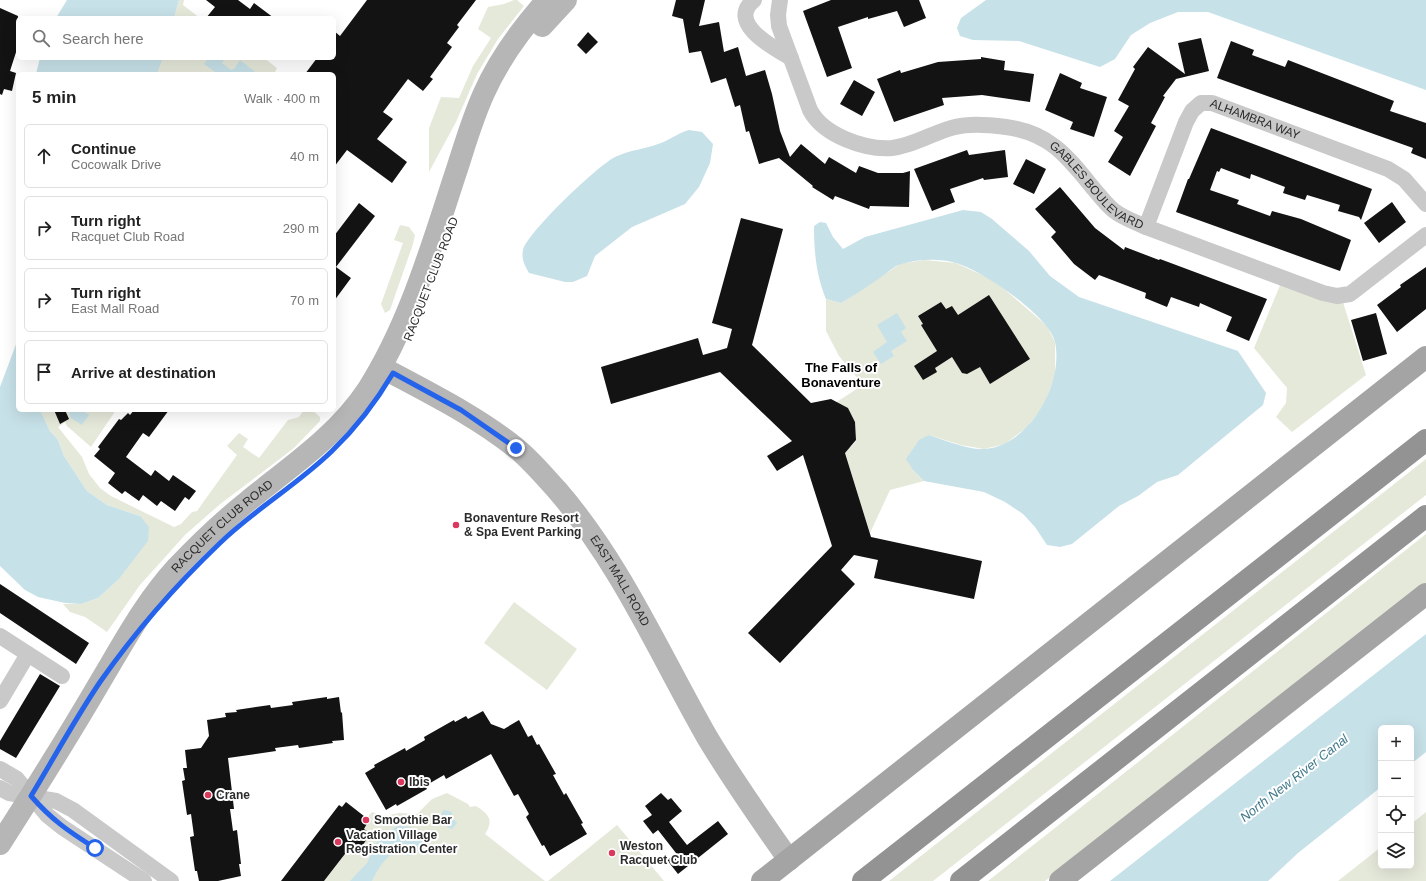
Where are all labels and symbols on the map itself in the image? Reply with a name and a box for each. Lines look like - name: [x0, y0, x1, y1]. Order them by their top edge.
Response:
- street label: ALHAMBRA WAY: [1208, 96, 1302, 142]
- street label: GABLES BOULEVARD: [1047, 138, 1146, 232]
- street label: RACQUET CLUB ROAD: [401, 215, 461, 343]
- district label: The Falls of Bonaventure: [801, 360, 881, 390]
- route end: [507, 439, 525, 457]
- street label: RACQUET CLUB ROAD: [168, 477, 276, 575]
- place label: Bonaventure Resort & Spa Event Parking: [464, 511, 581, 539]
- marker: Bonaventure Resort & Spa Event Parking: [451, 520, 461, 530]
- street label: EAST MALL ROAD: [587, 533, 653, 629]
- water label: North New River Canal: [1237, 730, 1352, 825]
- place label: Ibis: [409, 775, 430, 789]
- marker: Ibis: [396, 777, 406, 787]
- place label: Crane: [216, 788, 250, 802]
- marker: Crane: [203, 790, 213, 800]
- place label: Smoothie Bar: [374, 813, 452, 827]
- marker: Smoothie Bar: [361, 815, 371, 825]
- place label: Vacation Village Registration Center: [346, 828, 458, 856]
- marker: Vacation Village Registration Center: [333, 837, 343, 847]
- route start: [86, 839, 104, 857]
- place label: Weston Racquet Club: [620, 839, 697, 867]
- marker: Weston Racquet Club: [607, 848, 617, 858]

